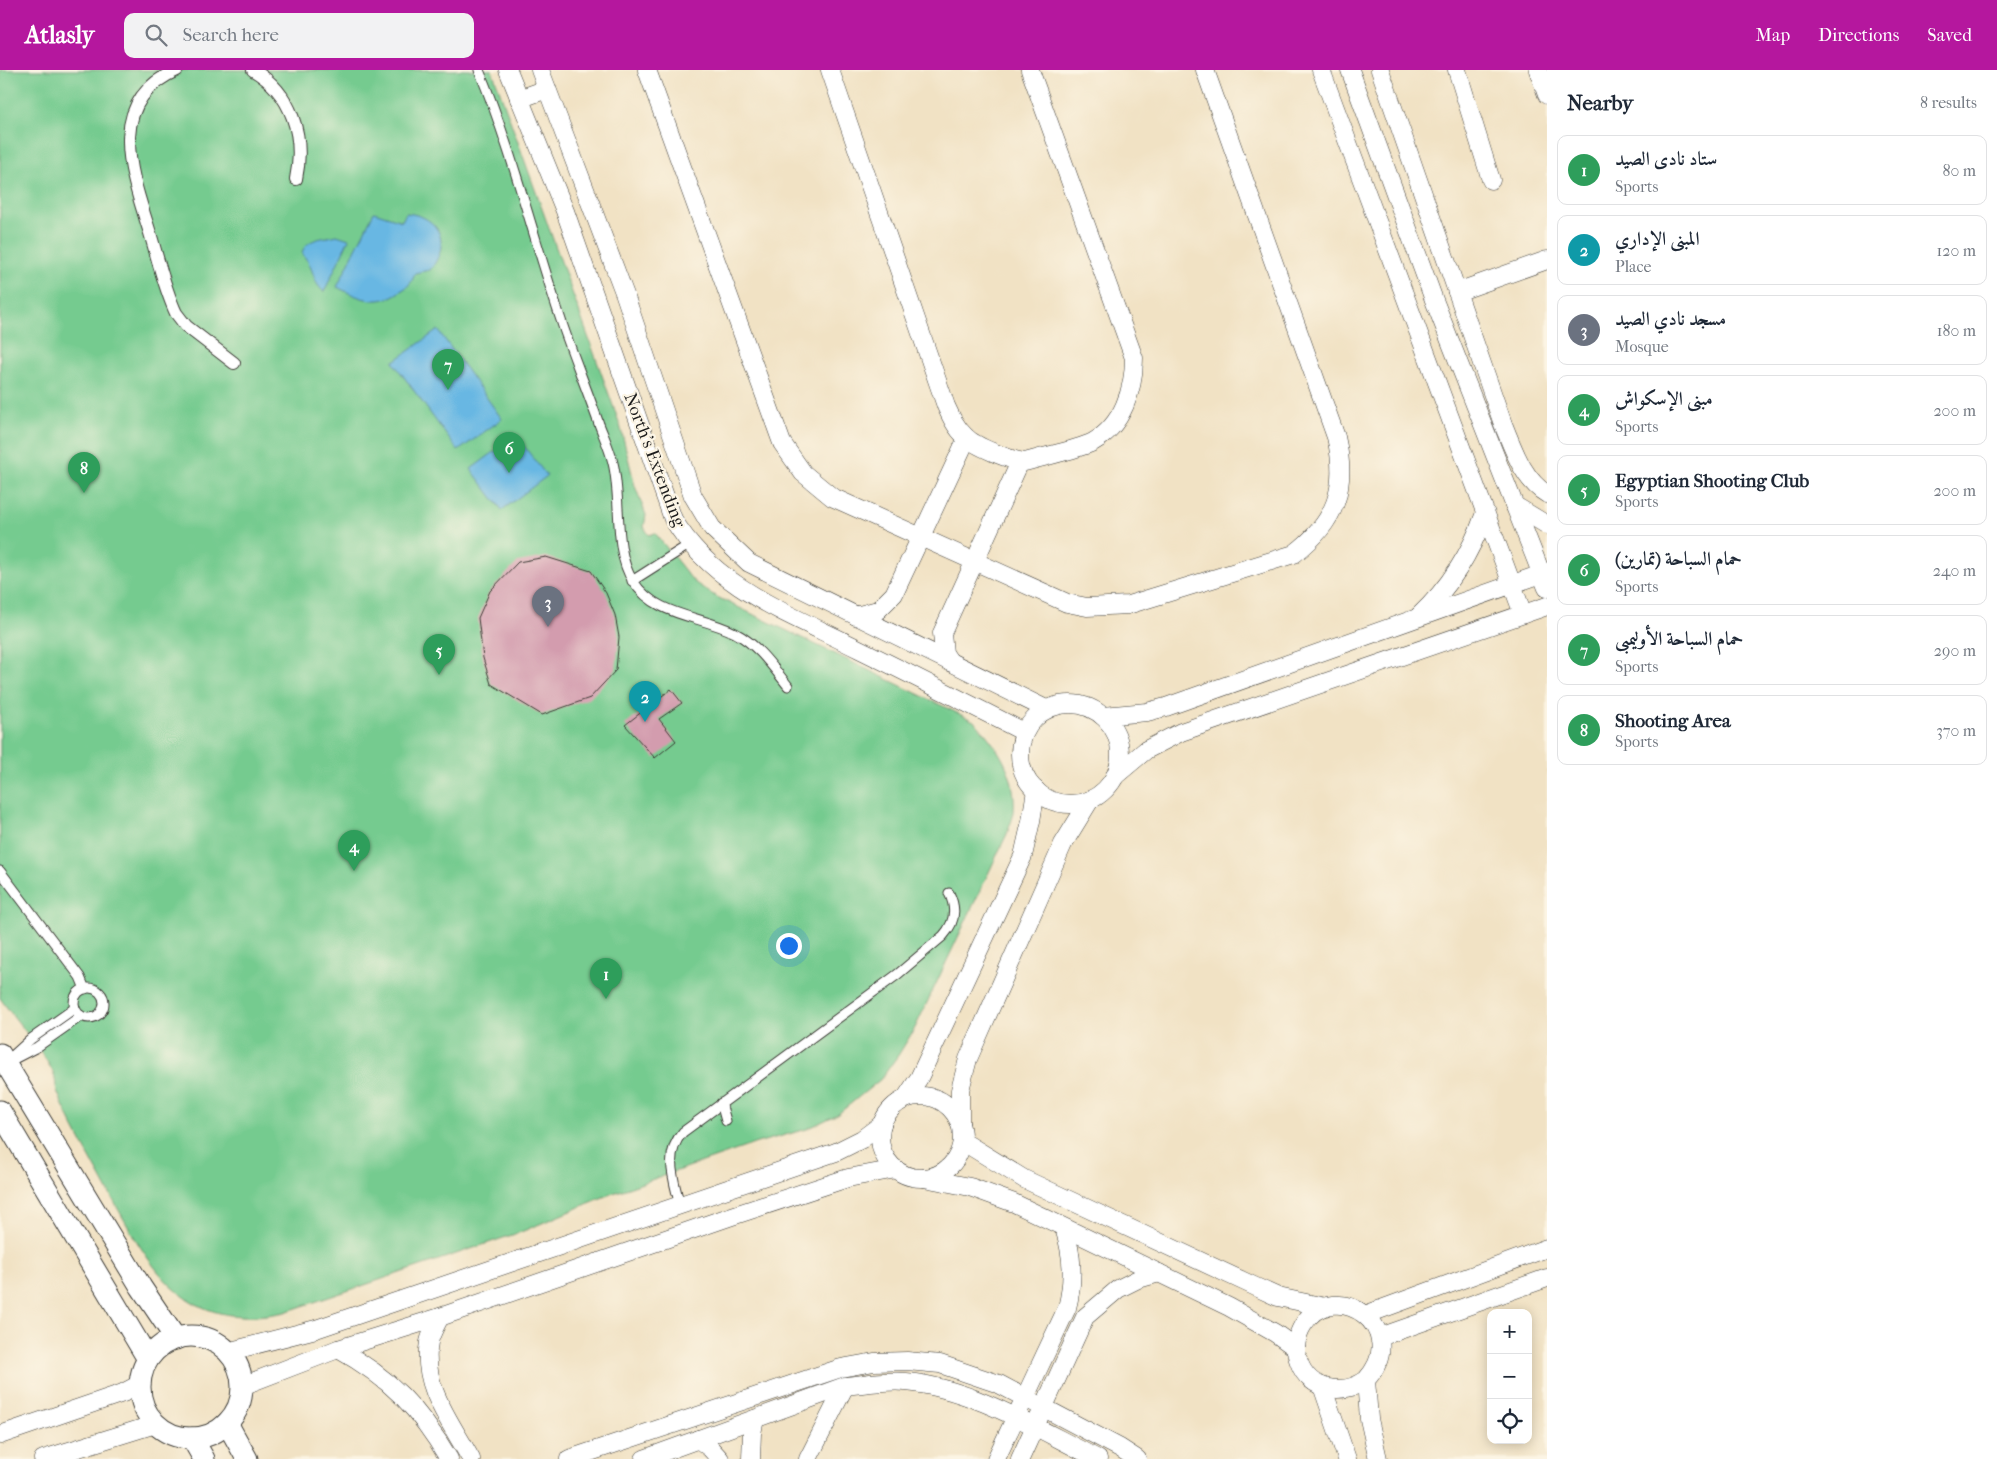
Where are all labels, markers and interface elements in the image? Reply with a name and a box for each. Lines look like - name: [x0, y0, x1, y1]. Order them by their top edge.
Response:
- search box: [124, 13, 474, 58]
- text: Atlasly: [25, 21, 94, 49]
- icon: search: [142, 21, 170, 49]
- text: Search here: [182, 24, 279, 46]
- text: Map: [1756, 25, 1790, 46]
- text: Directions: [1818, 25, 1899, 46]
- text: Saved: [1927, 25, 1972, 46]
- text: Nearby: [1567, 91, 1633, 115]
- text: 8 results: [1920, 93, 1977, 112]
- text: ستاد نادى الصيد: [1615, 148, 1717, 170]
- text: 1: [1581, 161, 1587, 180]
- text: 80 m: [1942, 161, 1976, 180]
- text: Sports: [1615, 177, 1658, 196]
- text: المبنى الإداري: [1615, 228, 1700, 250]
- text: 2: [1580, 241, 1588, 260]
- text: 120 m: [1937, 241, 1976, 260]
- text: Place: [1615, 257, 1651, 276]
- text: مسجد نادي الصيد: [1615, 308, 1726, 330]
- text: 3: [1581, 321, 1587, 340]
- text: 180 m: [1937, 321, 1976, 340]
- text: Mosque: [1615, 337, 1669, 356]
- pin: 7: [432, 349, 464, 390]
- text: مبنى الإسكواش: [1615, 388, 1713, 410]
- street label: North's Extending: [619, 390, 690, 531]
- text: 4: [1579, 401, 1589, 420]
- text: 200 m: [1933, 401, 1976, 420]
- text: Sports: [1615, 417, 1658, 436]
- pin: 6: [493, 432, 525, 473]
- pin: 8: [68, 452, 100, 493]
- text: Egyptian Shooting Club: [1615, 470, 1809, 492]
- text: 5: [1581, 481, 1587, 500]
- text: 200 m: [1933, 481, 1976, 500]
- text: Sports: [1615, 492, 1658, 511]
- text: حمام السباحة (تمارين): [1615, 548, 1742, 570]
- text: 6: [1580, 561, 1588, 580]
- text: 240 m: [1933, 561, 1976, 580]
- text: Sports: [1615, 577, 1658, 596]
- pin: 3: [532, 586, 564, 627]
- text: حمام السباحة الأوليمبى: [1615, 628, 1743, 650]
- pin: 5: [423, 634, 455, 675]
- text: 7: [1580, 641, 1588, 660]
- text: 290 m: [1934, 641, 1976, 660]
- text: Sports: [1615, 657, 1658, 676]
- pin: 2: [629, 681, 661, 722]
- text: Shooting Area: [1615, 710, 1731, 732]
- text: 8: [1580, 721, 1588, 740]
- text: 370 m: [1936, 721, 1976, 740]
- text: Sports: [1615, 732, 1658, 751]
- pin: 4: [338, 830, 370, 871]
- your location: [776, 933, 802, 959]
- pin: 1: [590, 958, 622, 999]
- map controls: [1487, 1309, 1532, 1444]
- button: +: [1487, 1309, 1532, 1354]
- button: −: [1487, 1354, 1532, 1399]
- button: locate: [1487, 1399, 1532, 1444]

